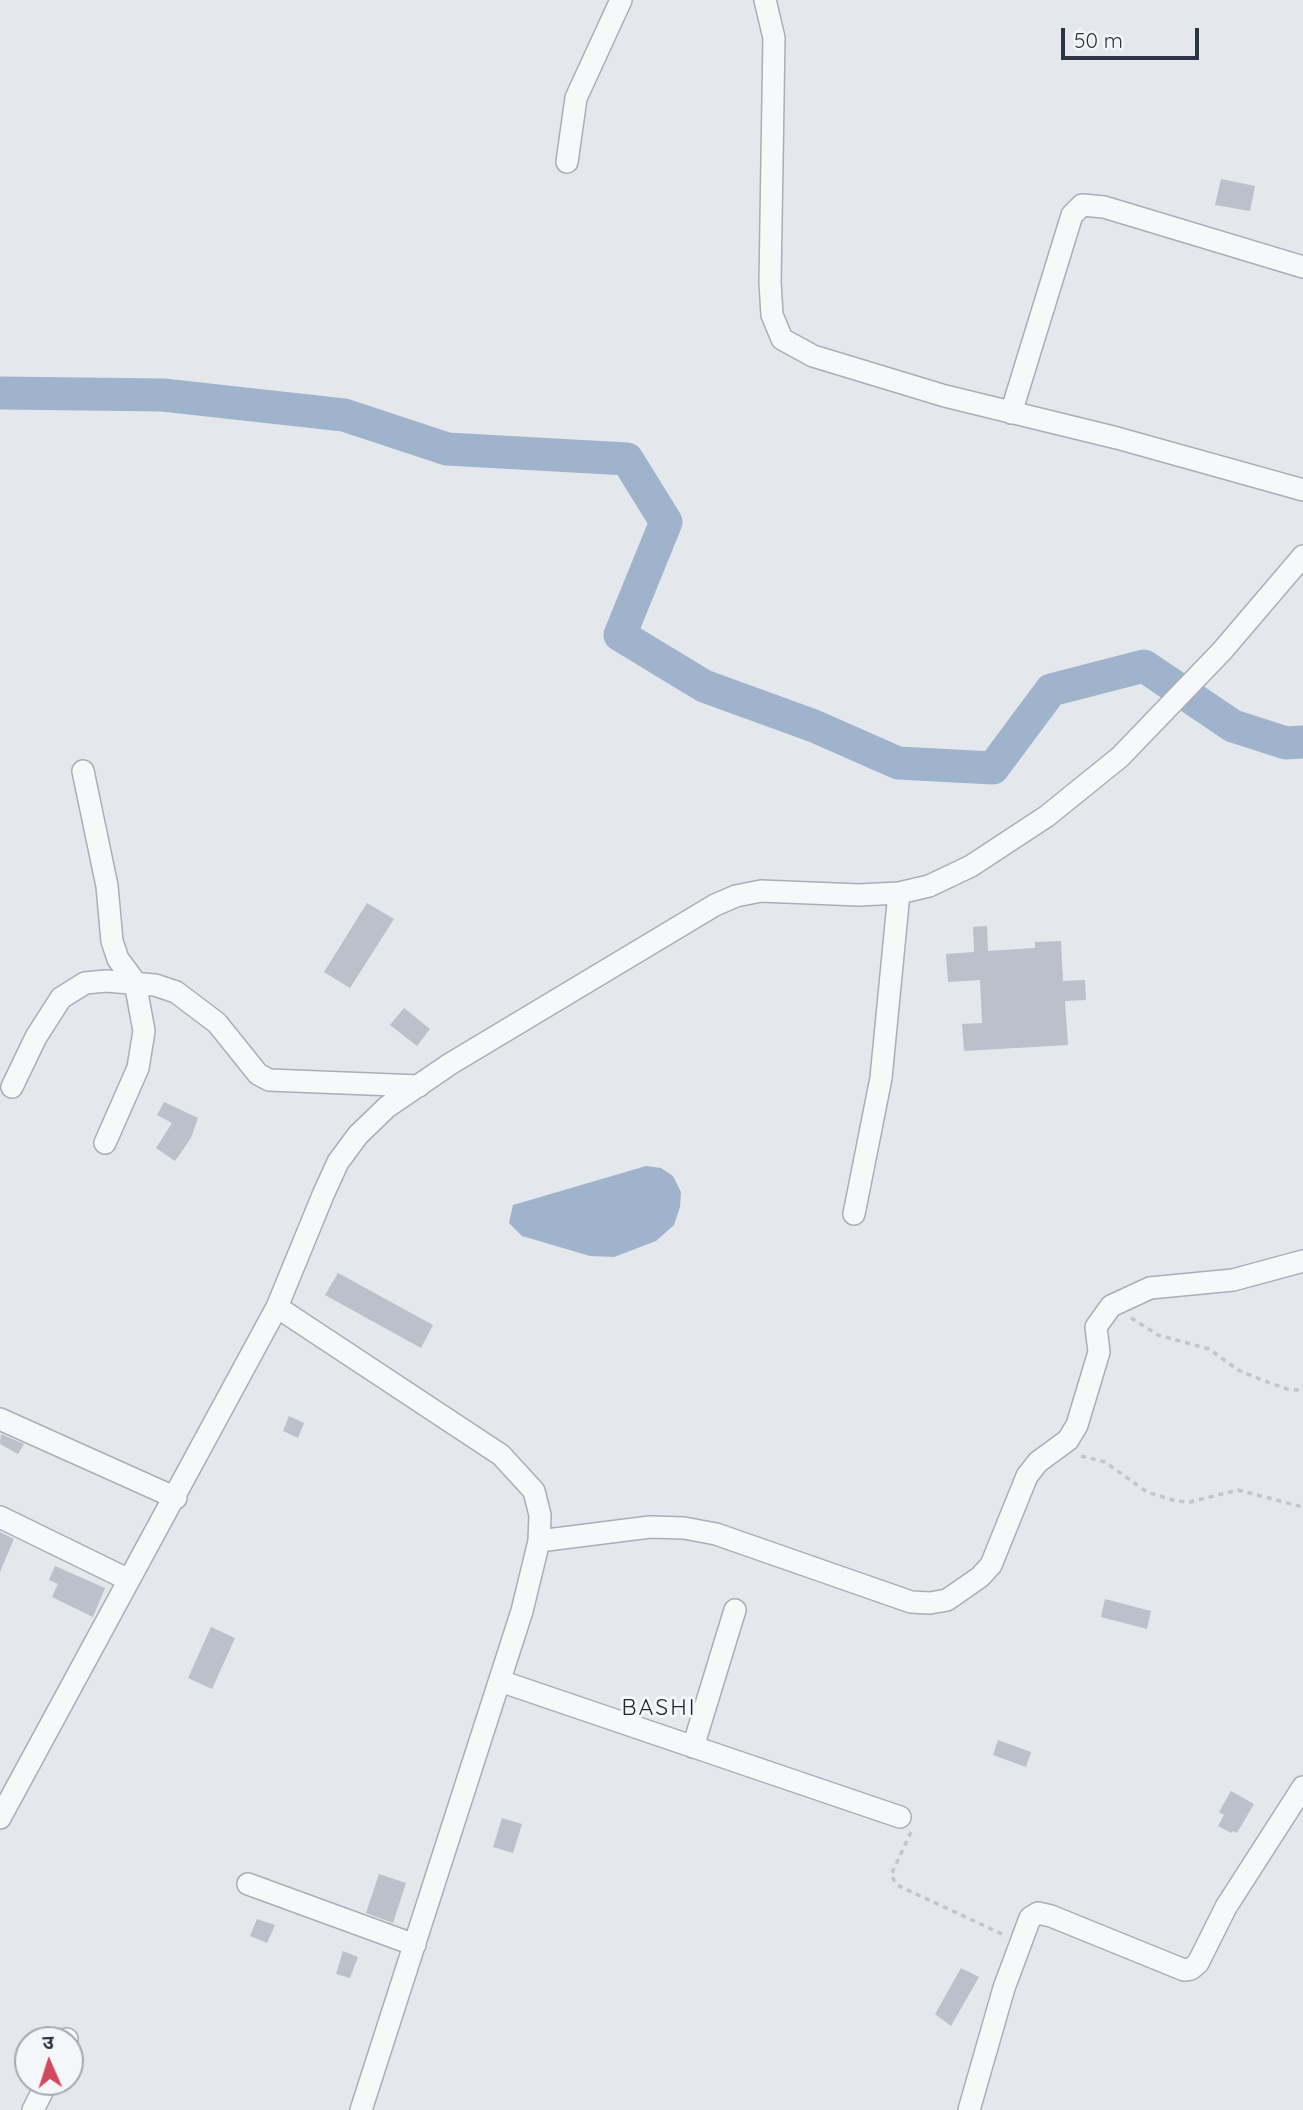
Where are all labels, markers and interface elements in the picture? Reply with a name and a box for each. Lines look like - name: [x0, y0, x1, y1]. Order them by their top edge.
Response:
- scale bar: [1065, 14, 1203, 58]
- text: 50 m: [1074, 27, 1123, 53]
- district label: BASHI: [622, 1694, 696, 1722]
- north arrow: [14, 2026, 84, 2096]
- text: उ: [42, 2030, 54, 2054]

